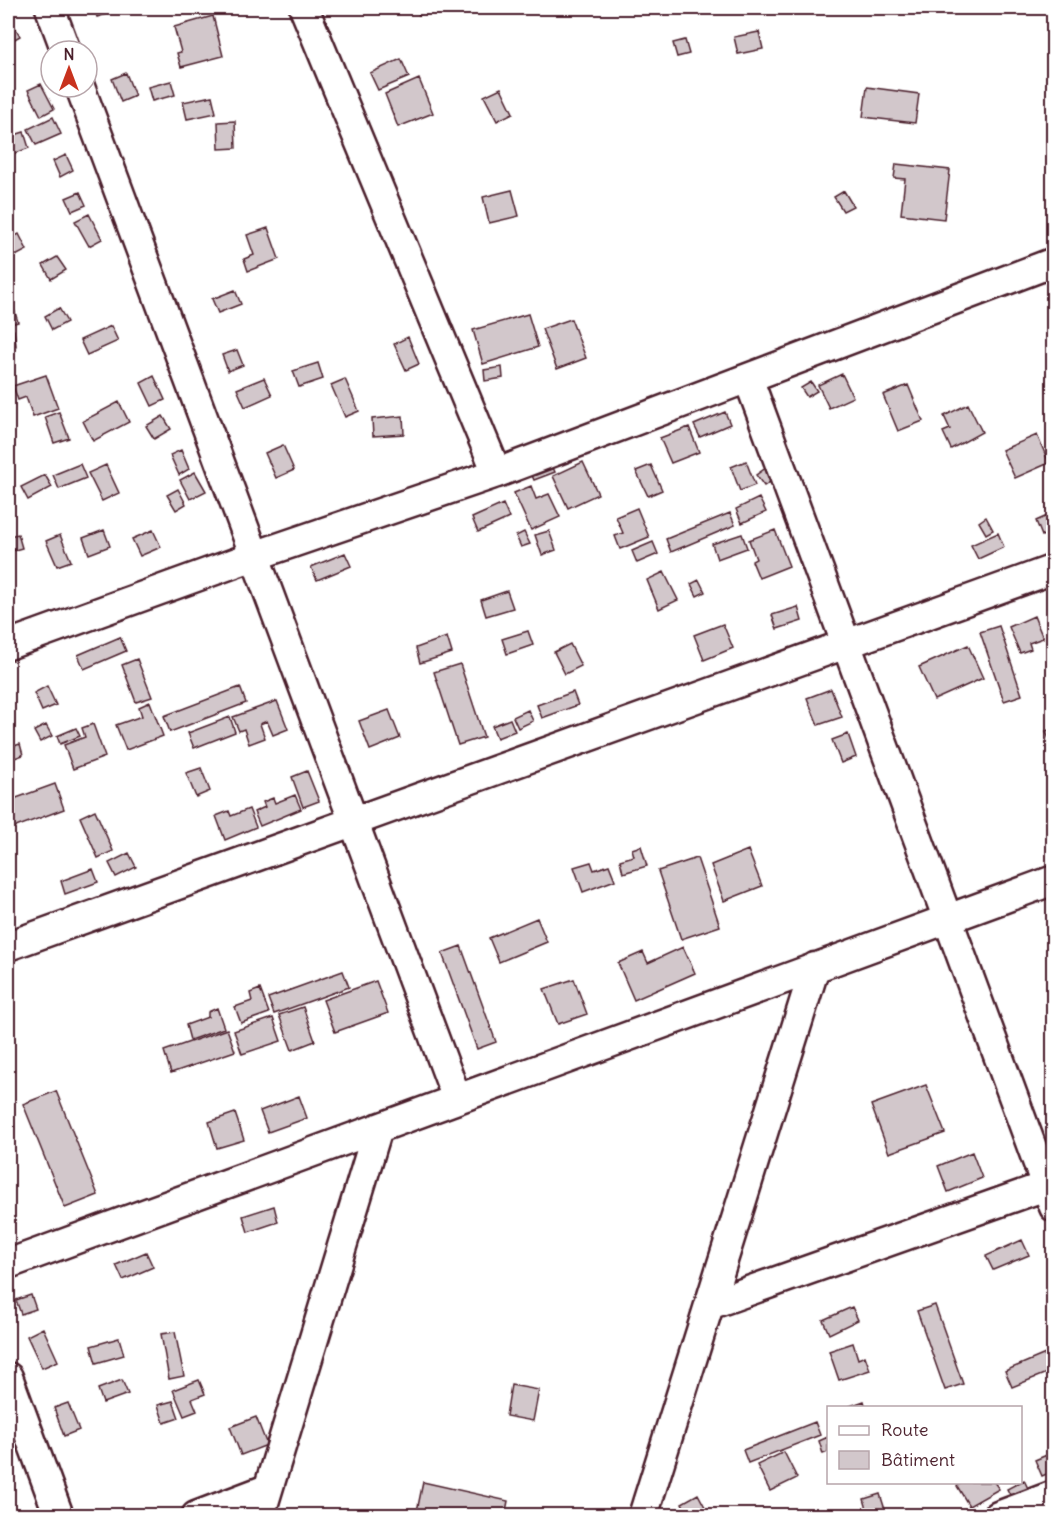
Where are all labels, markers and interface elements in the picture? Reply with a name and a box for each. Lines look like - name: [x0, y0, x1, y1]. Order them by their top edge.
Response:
- north arrow: [39, 39, 99, 99]
- text: N: [63, 44, 75, 64]
- legend: [827, 1406, 1022, 1484]
- text: Route: [881, 1418, 929, 1441]
- text: Bâtiment: [881, 1448, 955, 1471]

